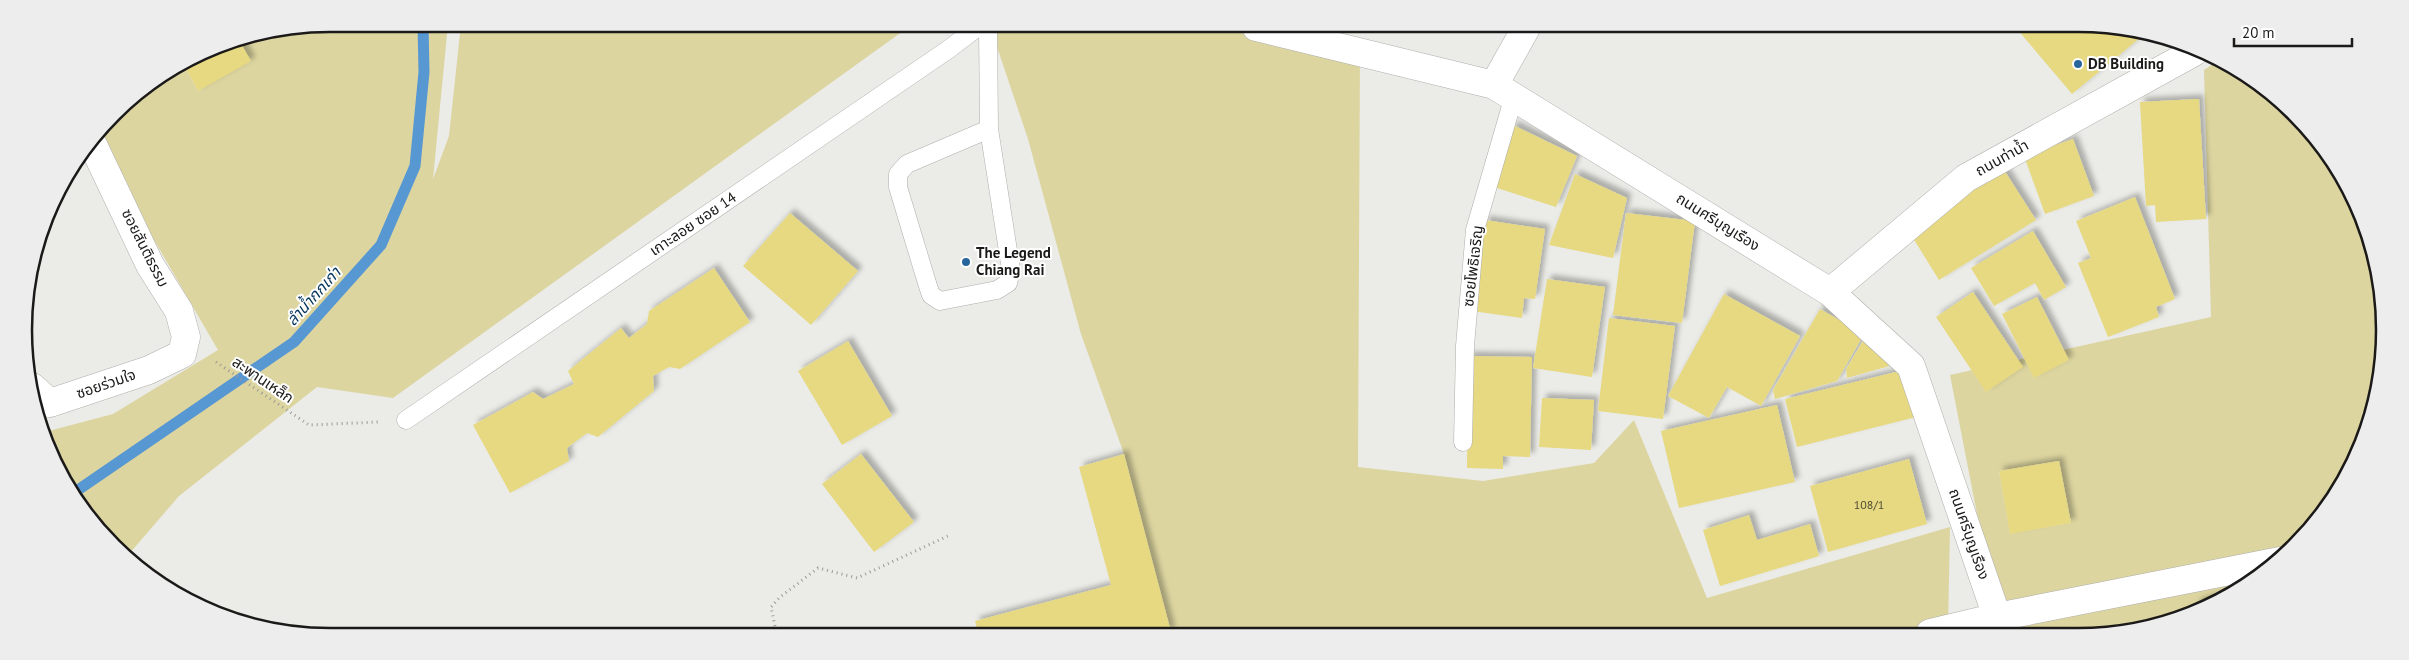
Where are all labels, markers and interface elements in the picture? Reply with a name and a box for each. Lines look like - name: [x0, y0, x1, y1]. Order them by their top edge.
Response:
- scale bar: [2234, 15, 2352, 47]
- text: 20 m: [2242, 23, 2275, 42]
- place label: DB Building: [2088, 54, 2164, 73]
- marker: DB Building: [2072, 58, 2084, 70]
- street label: ถนนท่าน้ำ: [1971, 134, 2032, 180]
- street label: เกาะลอย ซอย 14: [646, 187, 740, 260]
- street label: ถนนศรีบุญเรือง: [1673, 188, 1764, 255]
- street label: ซอยสันติธรรม: [118, 206, 173, 290]
- street label: ซอยโพธิเจริญ: [1458, 224, 1487, 308]
- place label: The Legend Chiang Rai: [976, 243, 1051, 279]
- marker: The Legend Chiang Rai: [960, 256, 972, 268]
- water label: ลำน้ำกกเก่า: [281, 261, 346, 329]
- street label: สะพานเหล็ก: [229, 352, 298, 407]
- street label: ซอยร่วมใจ: [74, 365, 138, 403]
- street label: ถนนศรีบุญเรือง: [1945, 486, 1994, 582]
- house number: 108/1: [1854, 497, 1884, 512]

